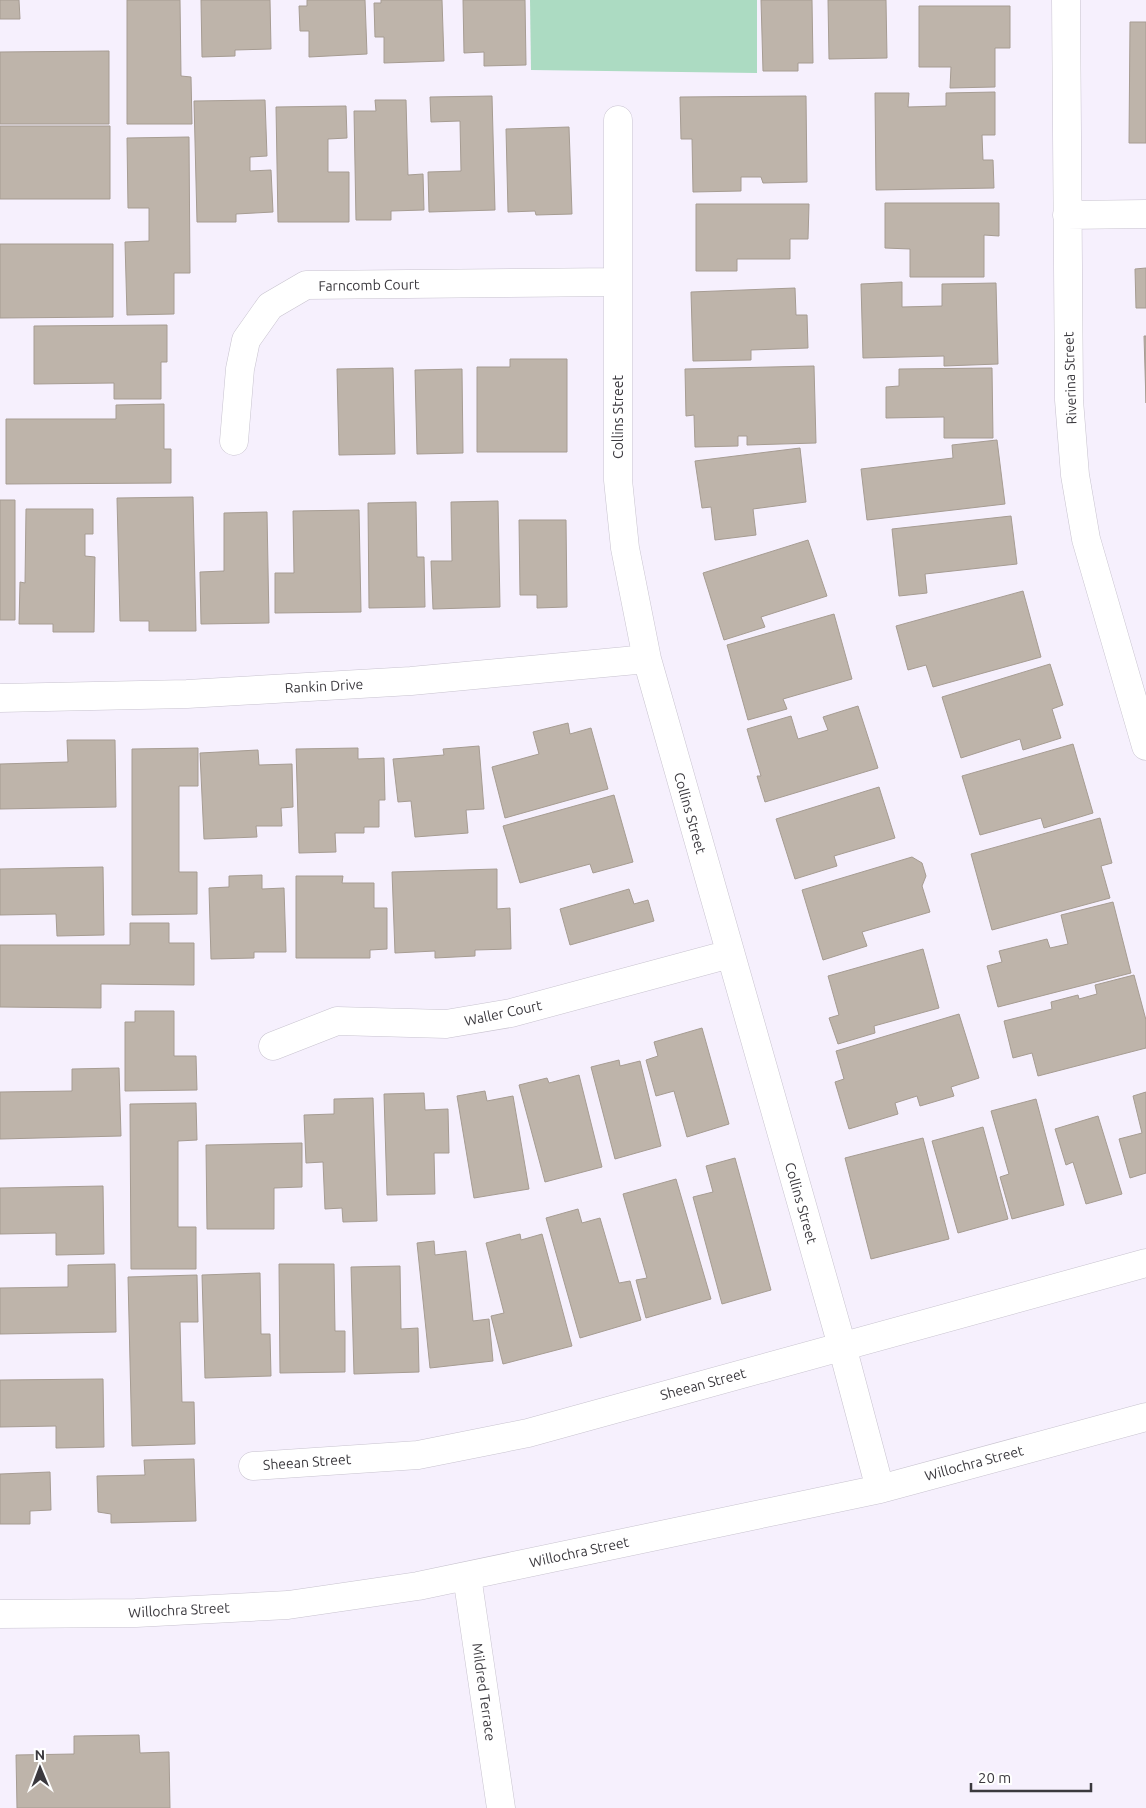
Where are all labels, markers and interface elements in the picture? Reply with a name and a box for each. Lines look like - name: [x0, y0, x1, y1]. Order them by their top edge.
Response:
- street label: Farncomb Court: [318, 276, 420, 294]
- street label: Riverina Street: [1060, 331, 1080, 425]
- street label: Collins Street: [610, 375, 626, 459]
- street label: Rankin Drive: [284, 676, 364, 696]
- street label: Collins Street: [671, 770, 709, 856]
- street label: Waller Court: [463, 997, 544, 1029]
- street label: Collins Street: [782, 1160, 820, 1246]
- street label: Sheean Street: [658, 1365, 748, 1403]
- street label: Willochra Street: [923, 1442, 1026, 1484]
- street label: Sheean Street: [262, 1451, 352, 1473]
- street label: Willochra Street: [528, 1534, 631, 1570]
- street label: Willochra Street: [128, 1599, 231, 1621]
- street label: Mildred Terrace: [469, 1642, 499, 1742]
- north arrow: [15, 1743, 65, 1793]
- text: N: [34, 1747, 45, 1763]
- scale bar: [971, 1760, 1091, 1792]
- text: 20 m: [978, 1769, 1011, 1786]

